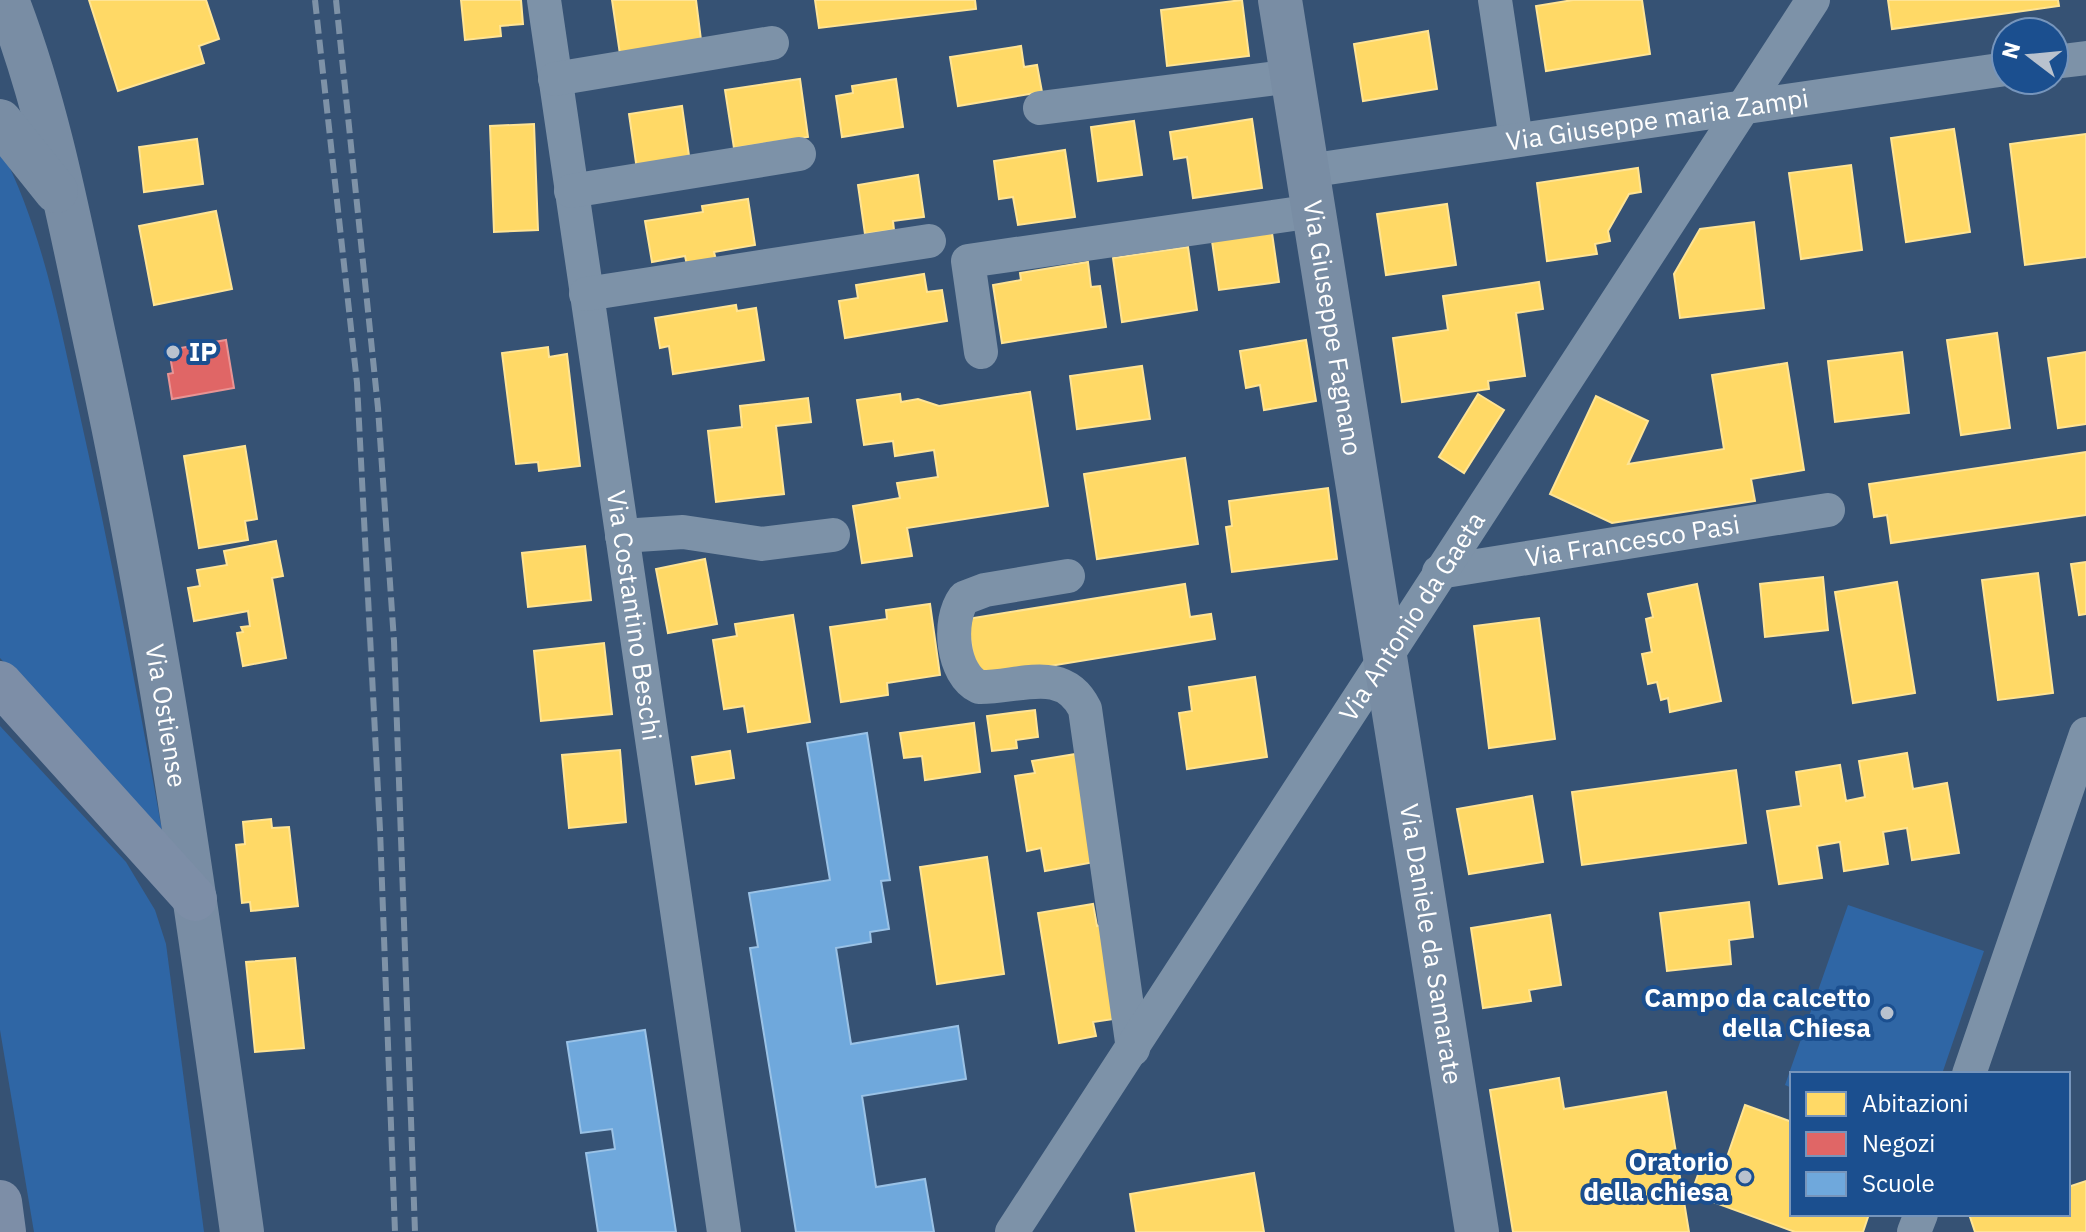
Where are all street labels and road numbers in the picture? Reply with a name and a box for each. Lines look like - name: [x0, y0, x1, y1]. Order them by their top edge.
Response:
- street label: Via Giuseppe maria Zampi: [1504, 80, 1811, 158]
- street label: Via Giuseppe Fagnano: [1296, 197, 1371, 458]
- street label: Via Costantino Beschi: [600, 488, 670, 743]
- street label: Via Antonio da Gaeta: [1331, 505, 1492, 728]
- street label: Via Francesco Pasi: [1523, 506, 1742, 574]
- street label: Via Ostiense: [138, 641, 195, 790]
- street label: Via Daniele da Samarate: [1393, 801, 1471, 1087]

